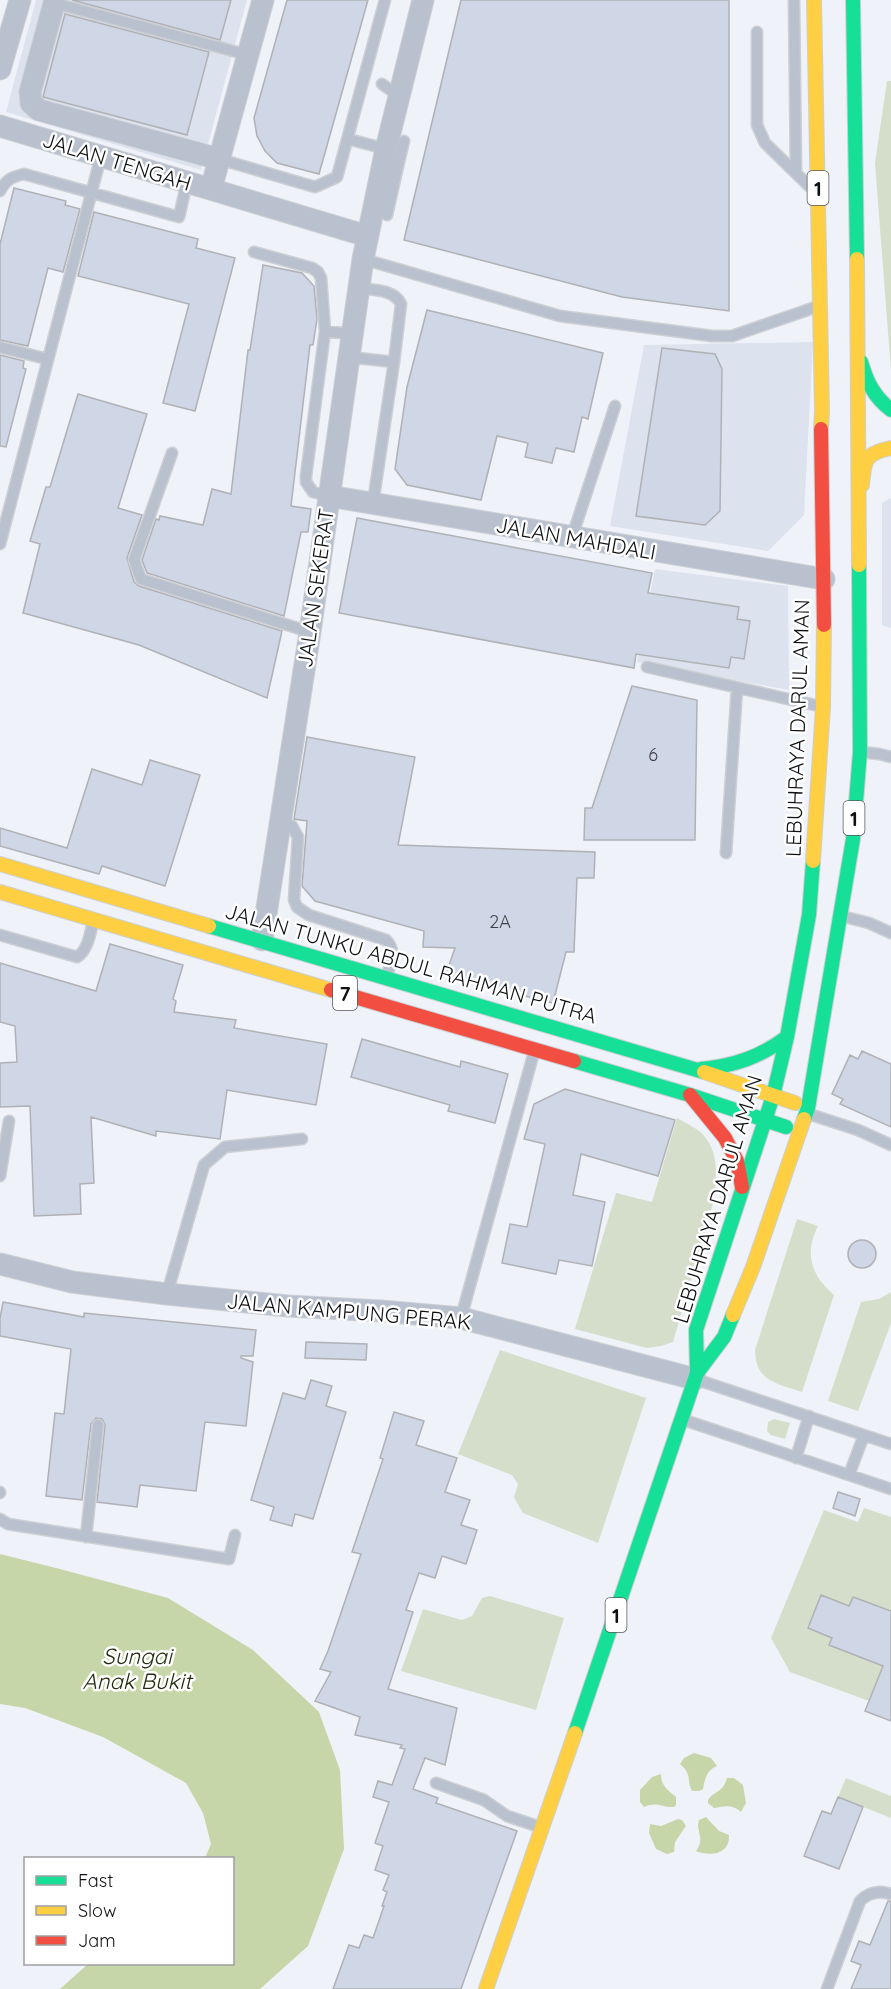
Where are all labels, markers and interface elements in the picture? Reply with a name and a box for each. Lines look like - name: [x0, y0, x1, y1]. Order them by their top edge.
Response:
- street label: JALAN TENGAH: [39, 126, 195, 196]
- road number: 1: [808, 171, 828, 205]
- street label: JALAN SEKERAT: [291, 507, 339, 669]
- street label: JALAN MAHDALI: [494, 511, 658, 565]
- street label: LEBUHRAYA DARUL AMAN: [780, 599, 814, 857]
- house number: 6: [648, 743, 658, 766]
- road number: 1: [844, 801, 864, 835]
- street label: JALAN TUNKU ABDUL RAHMAN PUTRA: [222, 897, 600, 1029]
- house number: 2A: [489, 910, 511, 933]
- road number: 7: [333, 976, 357, 1010]
- street label: LEBUHRAYA DARUL AMAN: [667, 1072, 767, 1326]
- street label: JALAN KAMPUNG PERAK: [226, 1287, 472, 1335]
- road number: 1: [606, 1598, 626, 1632]
- water label: Sungai Anak Bukit: [83, 1642, 194, 1695]
- legend: [24, 1857, 234, 1965]
- text: Fast: [78, 1869, 113, 1892]
- text: Slow: [78, 1899, 116, 1922]
- text: Jam: [78, 1929, 116, 1952]

